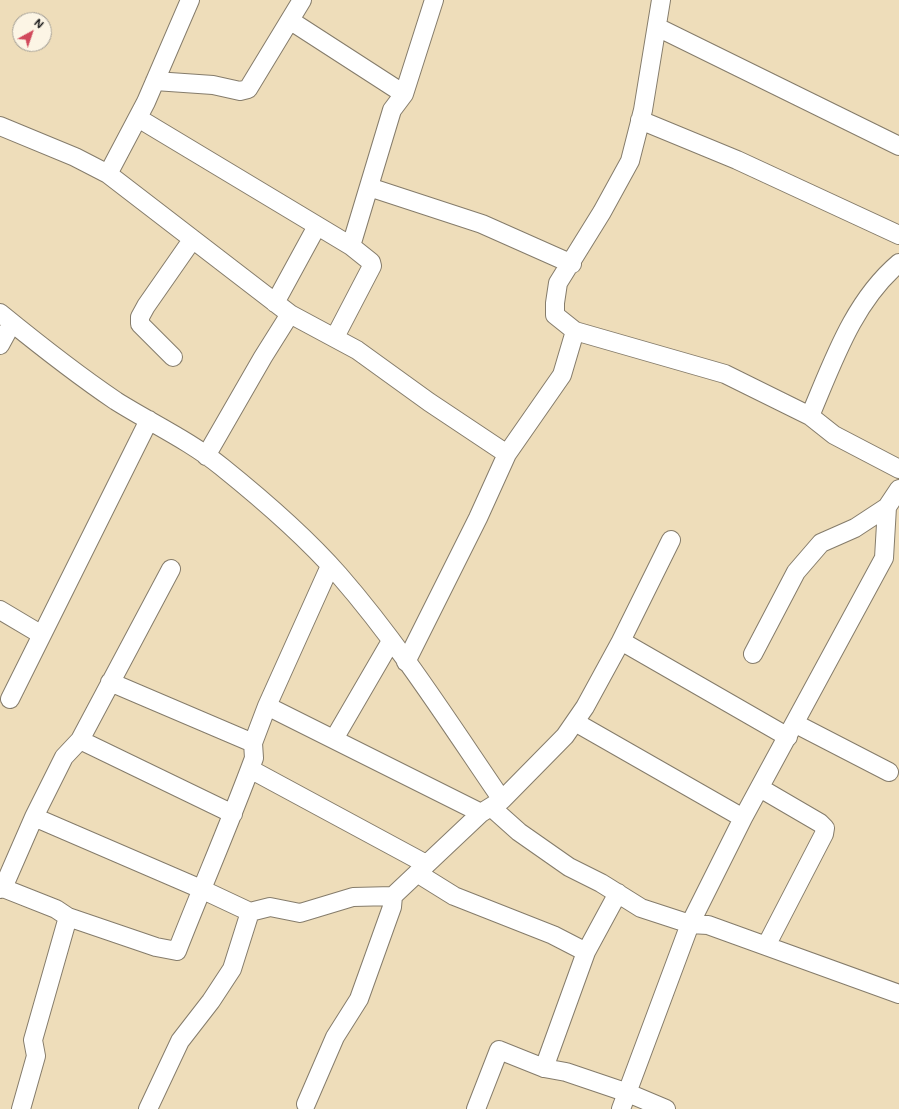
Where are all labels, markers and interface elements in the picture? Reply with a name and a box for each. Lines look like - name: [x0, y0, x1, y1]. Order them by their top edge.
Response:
- north arrow: [12, 12, 52, 52]
- text: N: [31, 15, 47, 32]

